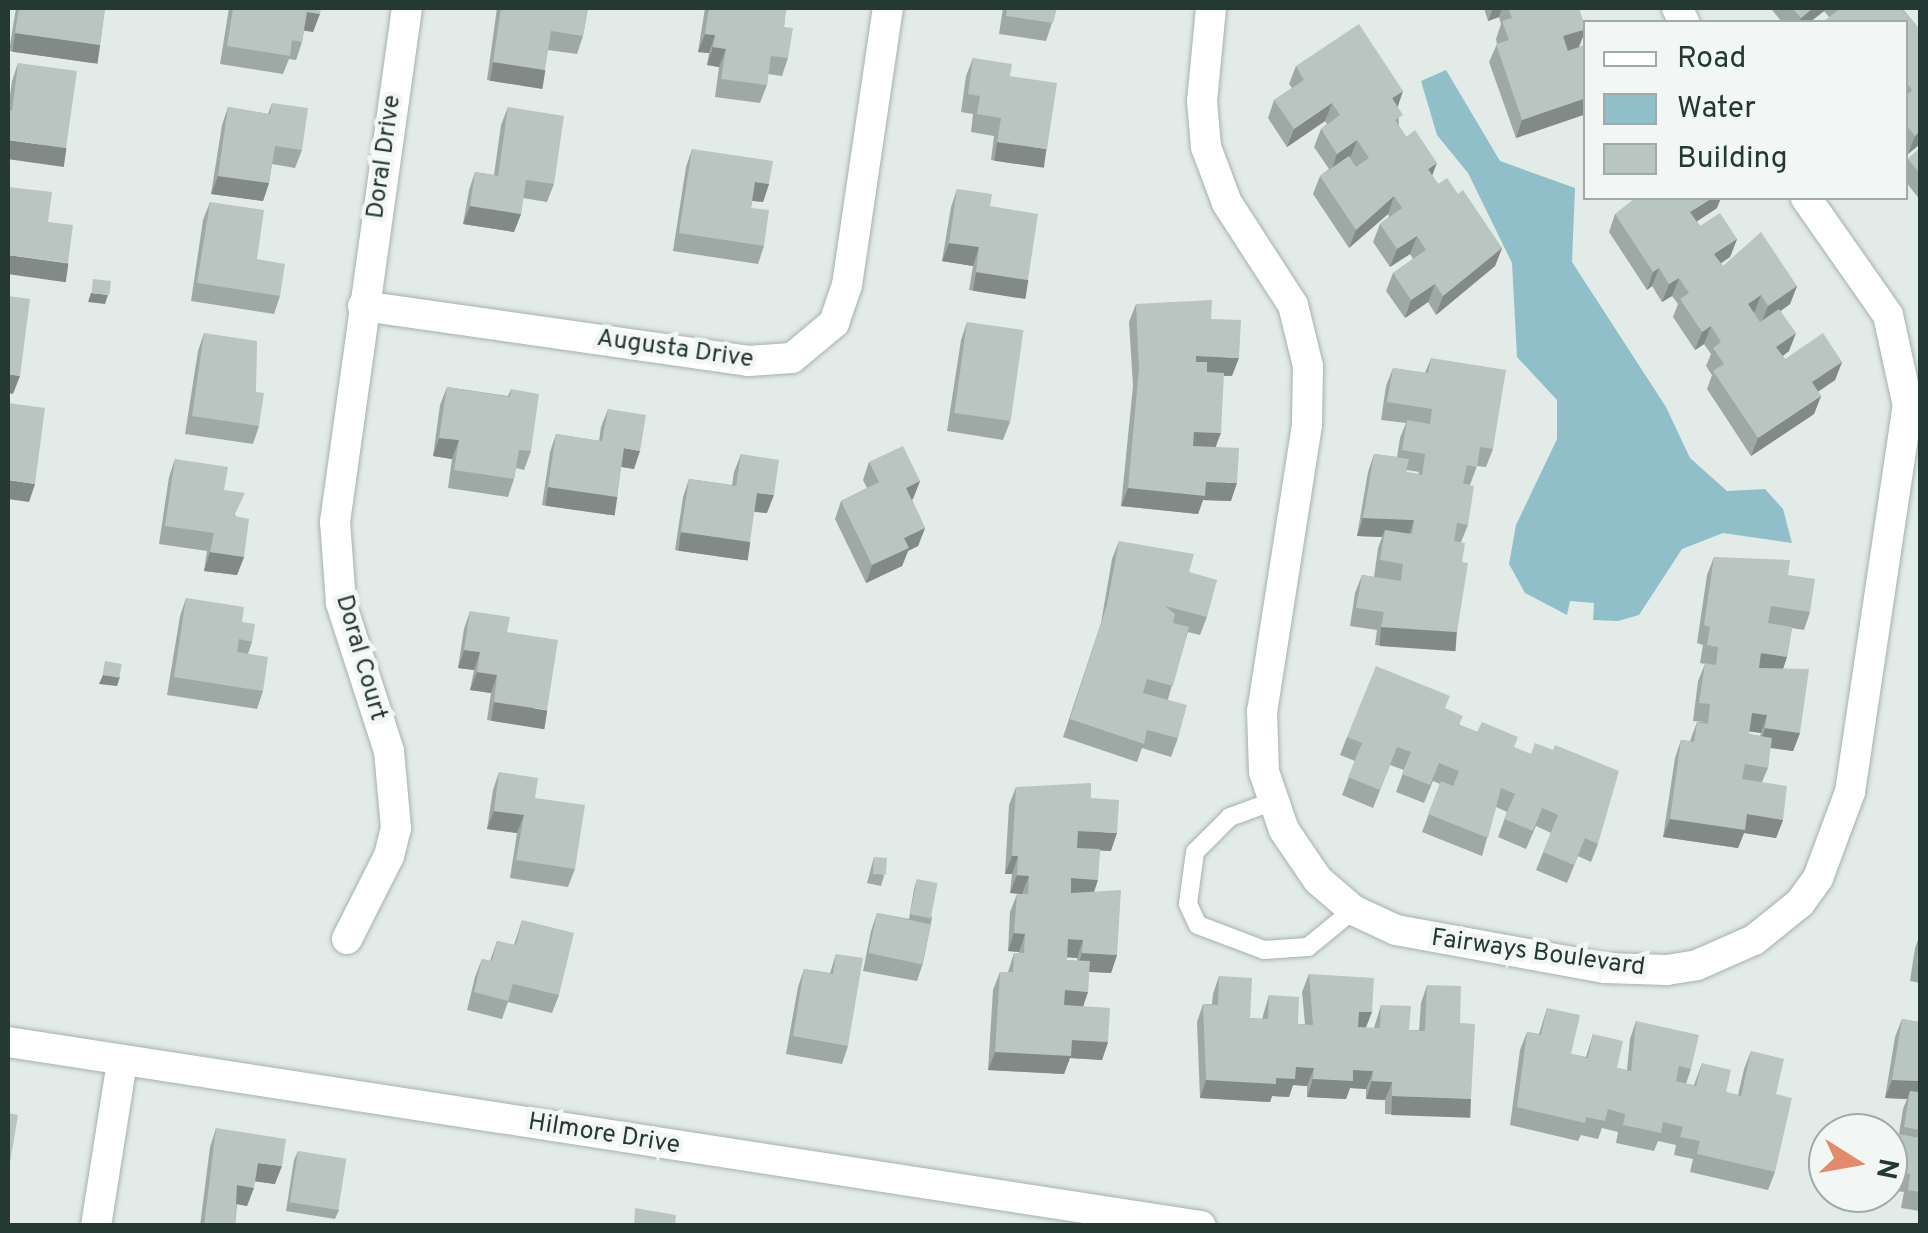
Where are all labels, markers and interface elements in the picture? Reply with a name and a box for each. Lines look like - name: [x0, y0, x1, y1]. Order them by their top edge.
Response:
- legend: [1583, 20, 1908, 200]
- text: Road: [1677, 41, 1746, 78]
- text: Water: [1677, 91, 1756, 128]
- street label: Doral Drive: [361, 93, 409, 221]
- text: Building: [1677, 141, 1788, 178]
- street label: Augusta Drive: [595, 324, 755, 376]
- street label: Doral Court: [328, 592, 392, 724]
- street label: Fairways Boulevard: [1429, 924, 1647, 984]
- street label: Hilmore Drive: [526, 1108, 682, 1162]
- north arrow: [1808, 1113, 1908, 1213]
- text: N: [1866, 1155, 1905, 1182]

